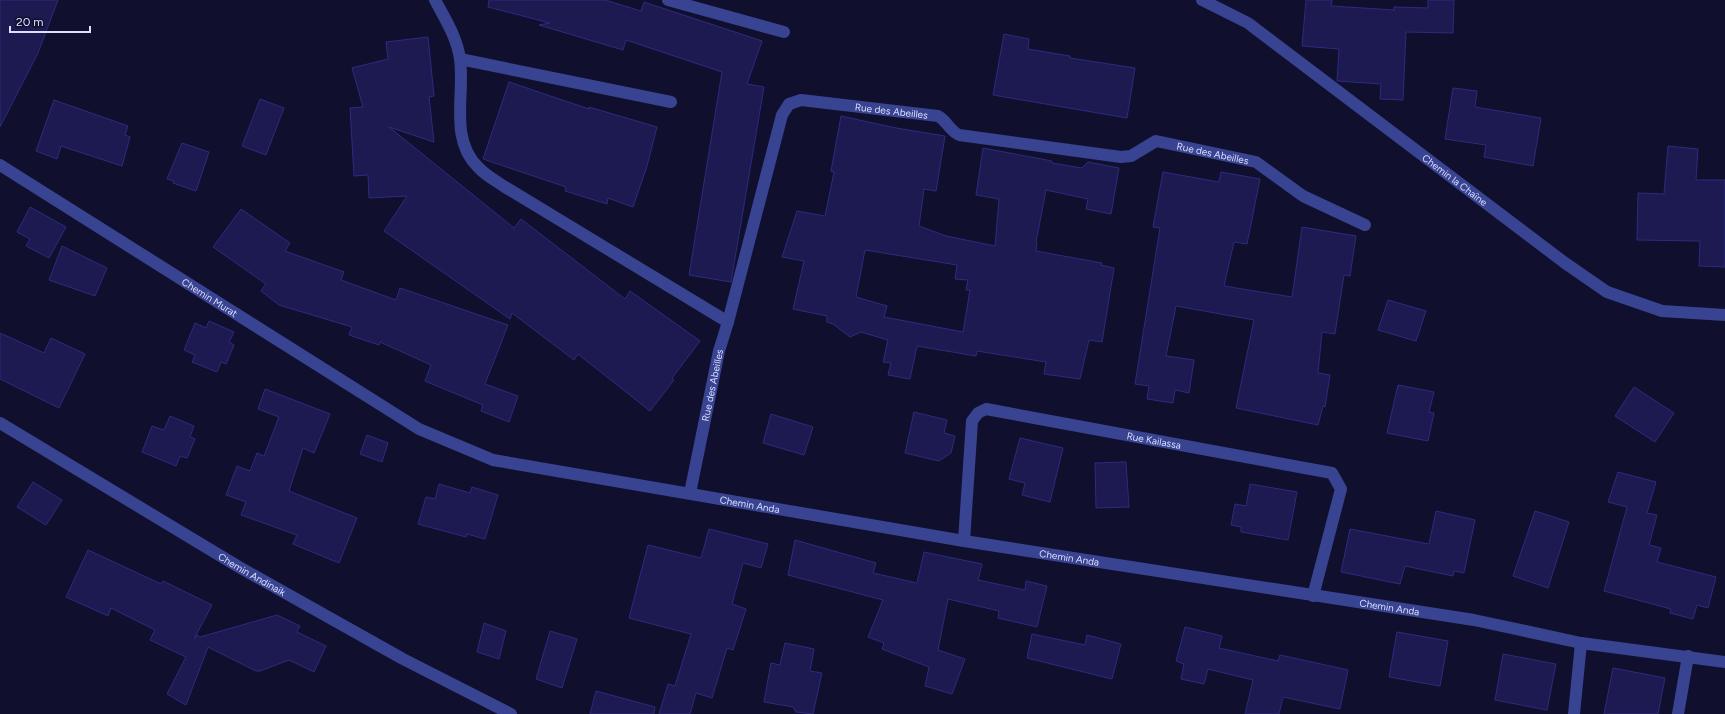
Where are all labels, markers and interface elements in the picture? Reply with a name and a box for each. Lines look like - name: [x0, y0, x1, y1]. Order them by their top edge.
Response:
- scale bar: [10, 8, 90, 34]
- text: 20 m: [16, 15, 44, 29]
- street label: Rue des Abeilles: [854, 100, 929, 121]
- street label: Rue des Abeilles: [1176, 139, 1250, 167]
- street label: Chemin la Chaîne: [1420, 151, 1491, 209]
- street label: Chemin Murat: [179, 275, 240, 320]
- street label: Rue des Abeilles: [698, 348, 726, 422]
- street label: Rue Kailassa: [1126, 429, 1182, 451]
- street label: Chemin Anda: [719, 493, 781, 516]
- street label: Chemin Anda: [1038, 546, 1100, 568]
- street label: Chemin Andinaik: [216, 550, 288, 599]
- street label: Chemin Anda: [1359, 596, 1420, 618]

